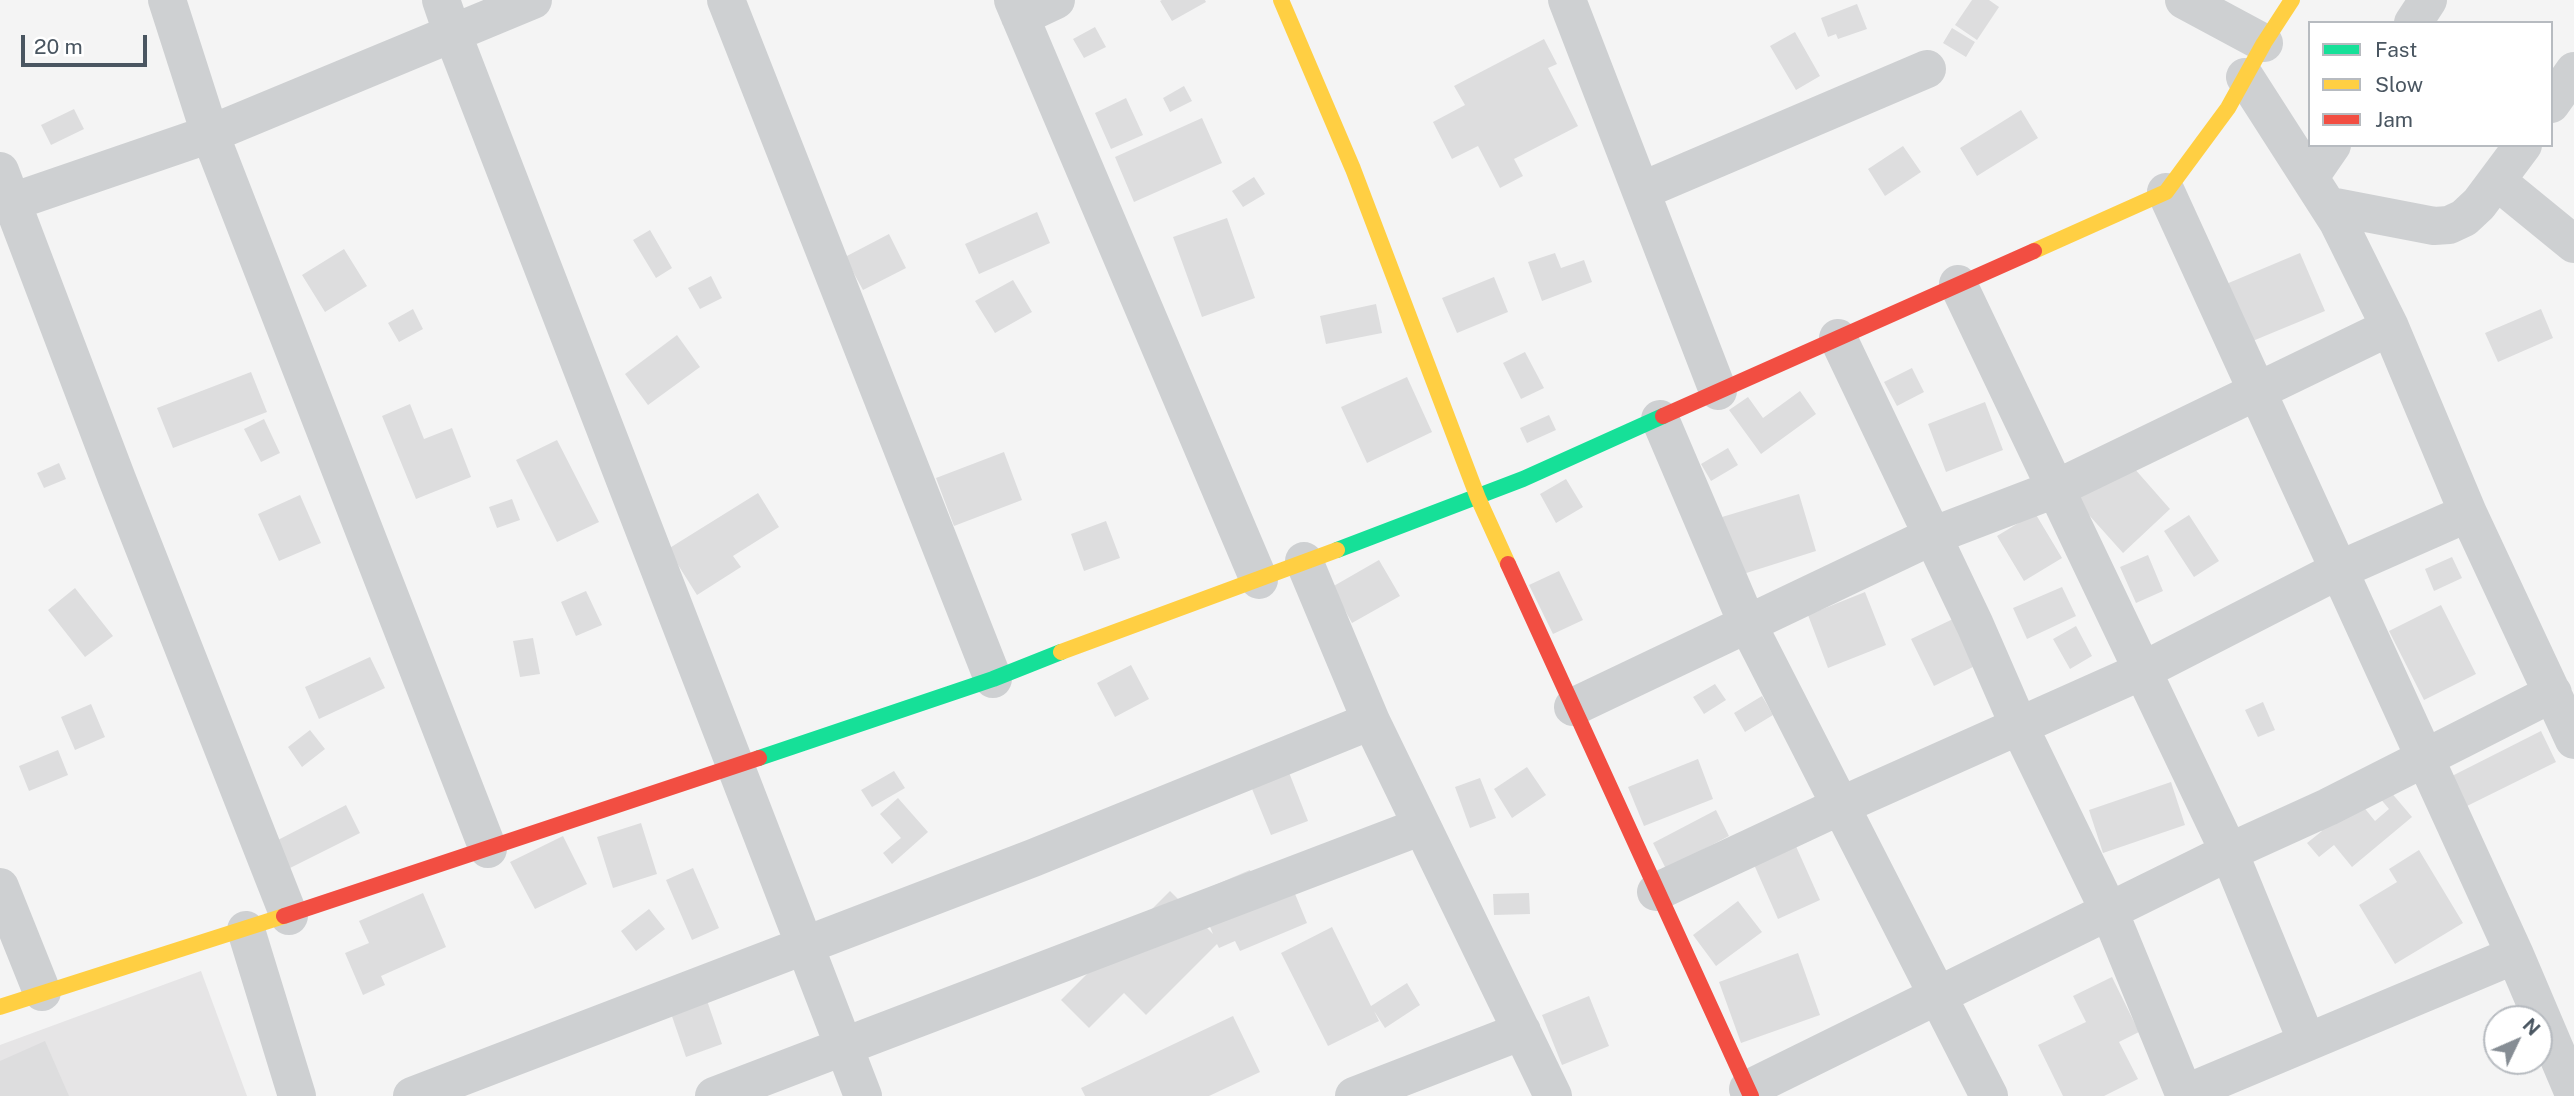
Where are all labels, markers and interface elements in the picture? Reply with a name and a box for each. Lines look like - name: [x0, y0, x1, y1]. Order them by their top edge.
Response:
- scale bar: [24, 21, 150, 65]
- legend: [2308, 21, 2553, 147]
- text: 20 m: [34, 34, 83, 59]
- text: Fast: [2375, 37, 2417, 62]
- text: Slow: [2375, 72, 2423, 97]
- text: Jam: [2375, 107, 2413, 132]
- north arrow: [2483, 1005, 2553, 1075]
- text: N: [2519, 1014, 2545, 1040]

